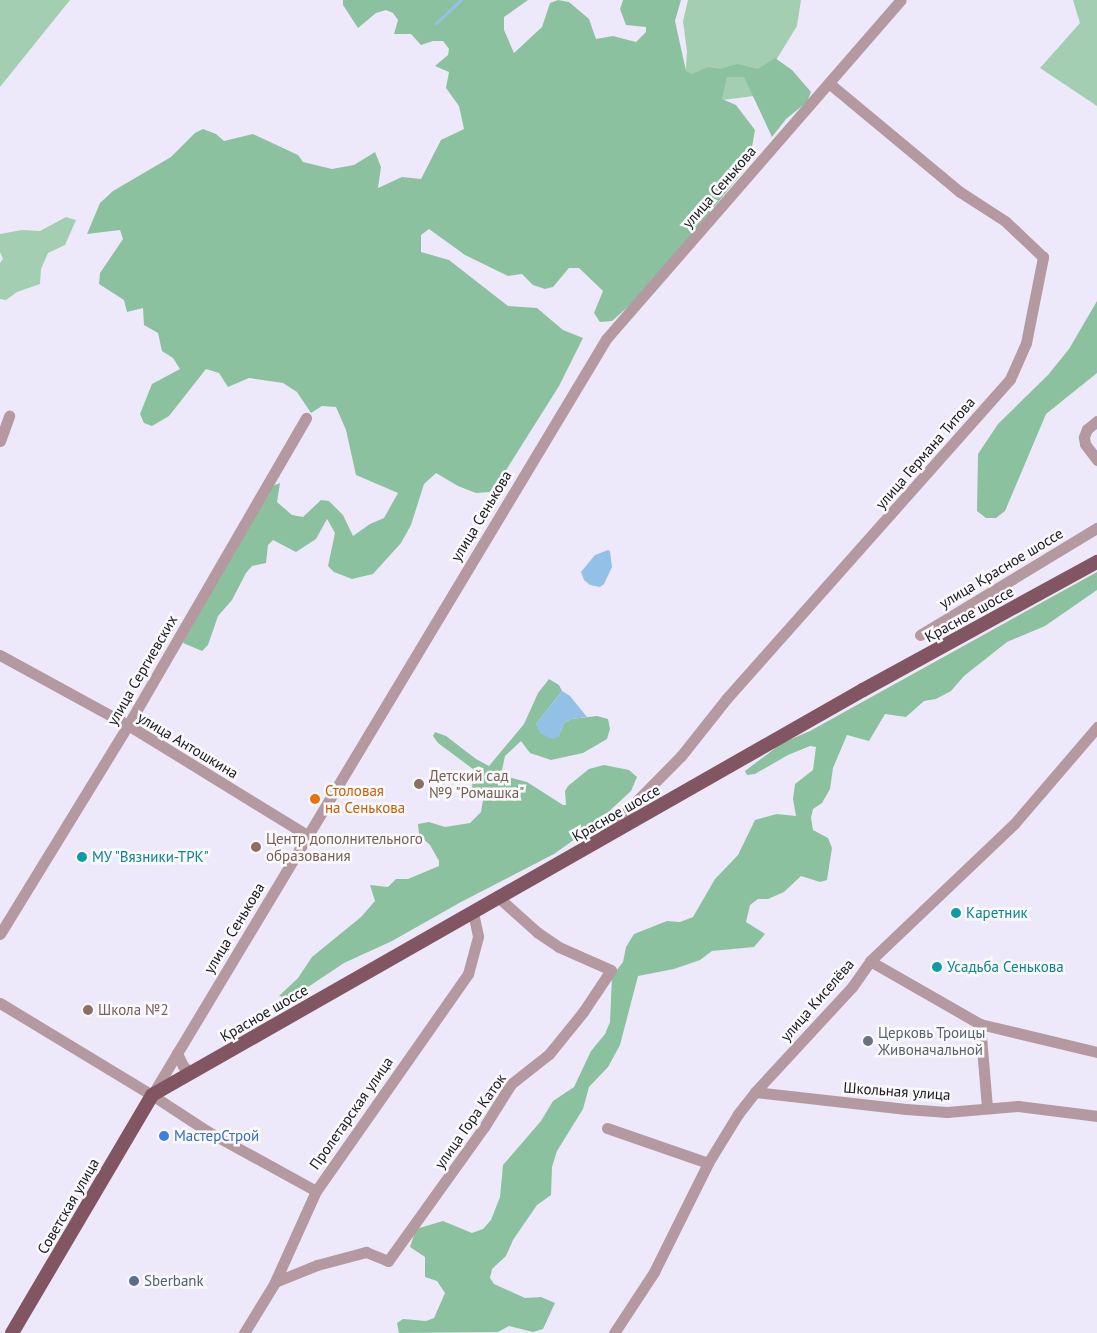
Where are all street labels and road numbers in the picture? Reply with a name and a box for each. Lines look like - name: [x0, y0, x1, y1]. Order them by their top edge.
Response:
- street label: улица Сенькова: [678, 142, 760, 232]
- street label: улица Германа Титова: [871, 393, 979, 513]
- street label: улица Сенькова: [447, 467, 515, 565]
- street label: улица Красное шоссе: [936, 524, 1066, 612]
- street label: Красное шоссе: [921, 582, 1017, 646]
- street label: улица Сергиевских: [103, 612, 181, 728]
- street label: улица Антошкина: [134, 708, 242, 782]
- street label: Красное шоссе: [569, 781, 663, 845]
- street label: улица Сенькова: [200, 879, 268, 977]
- street label: улица Киселёва: [776, 955, 858, 1045]
- street label: Красное шоссе: [217, 981, 311, 1045]
- street label: Пролетарская улица: [305, 1053, 397, 1173]
- street label: улица Гора Каток: [430, 1070, 510, 1172]
- street label: Школьная улица: [843, 1078, 951, 1104]
- street label: Советская улица: [33, 1155, 103, 1257]

